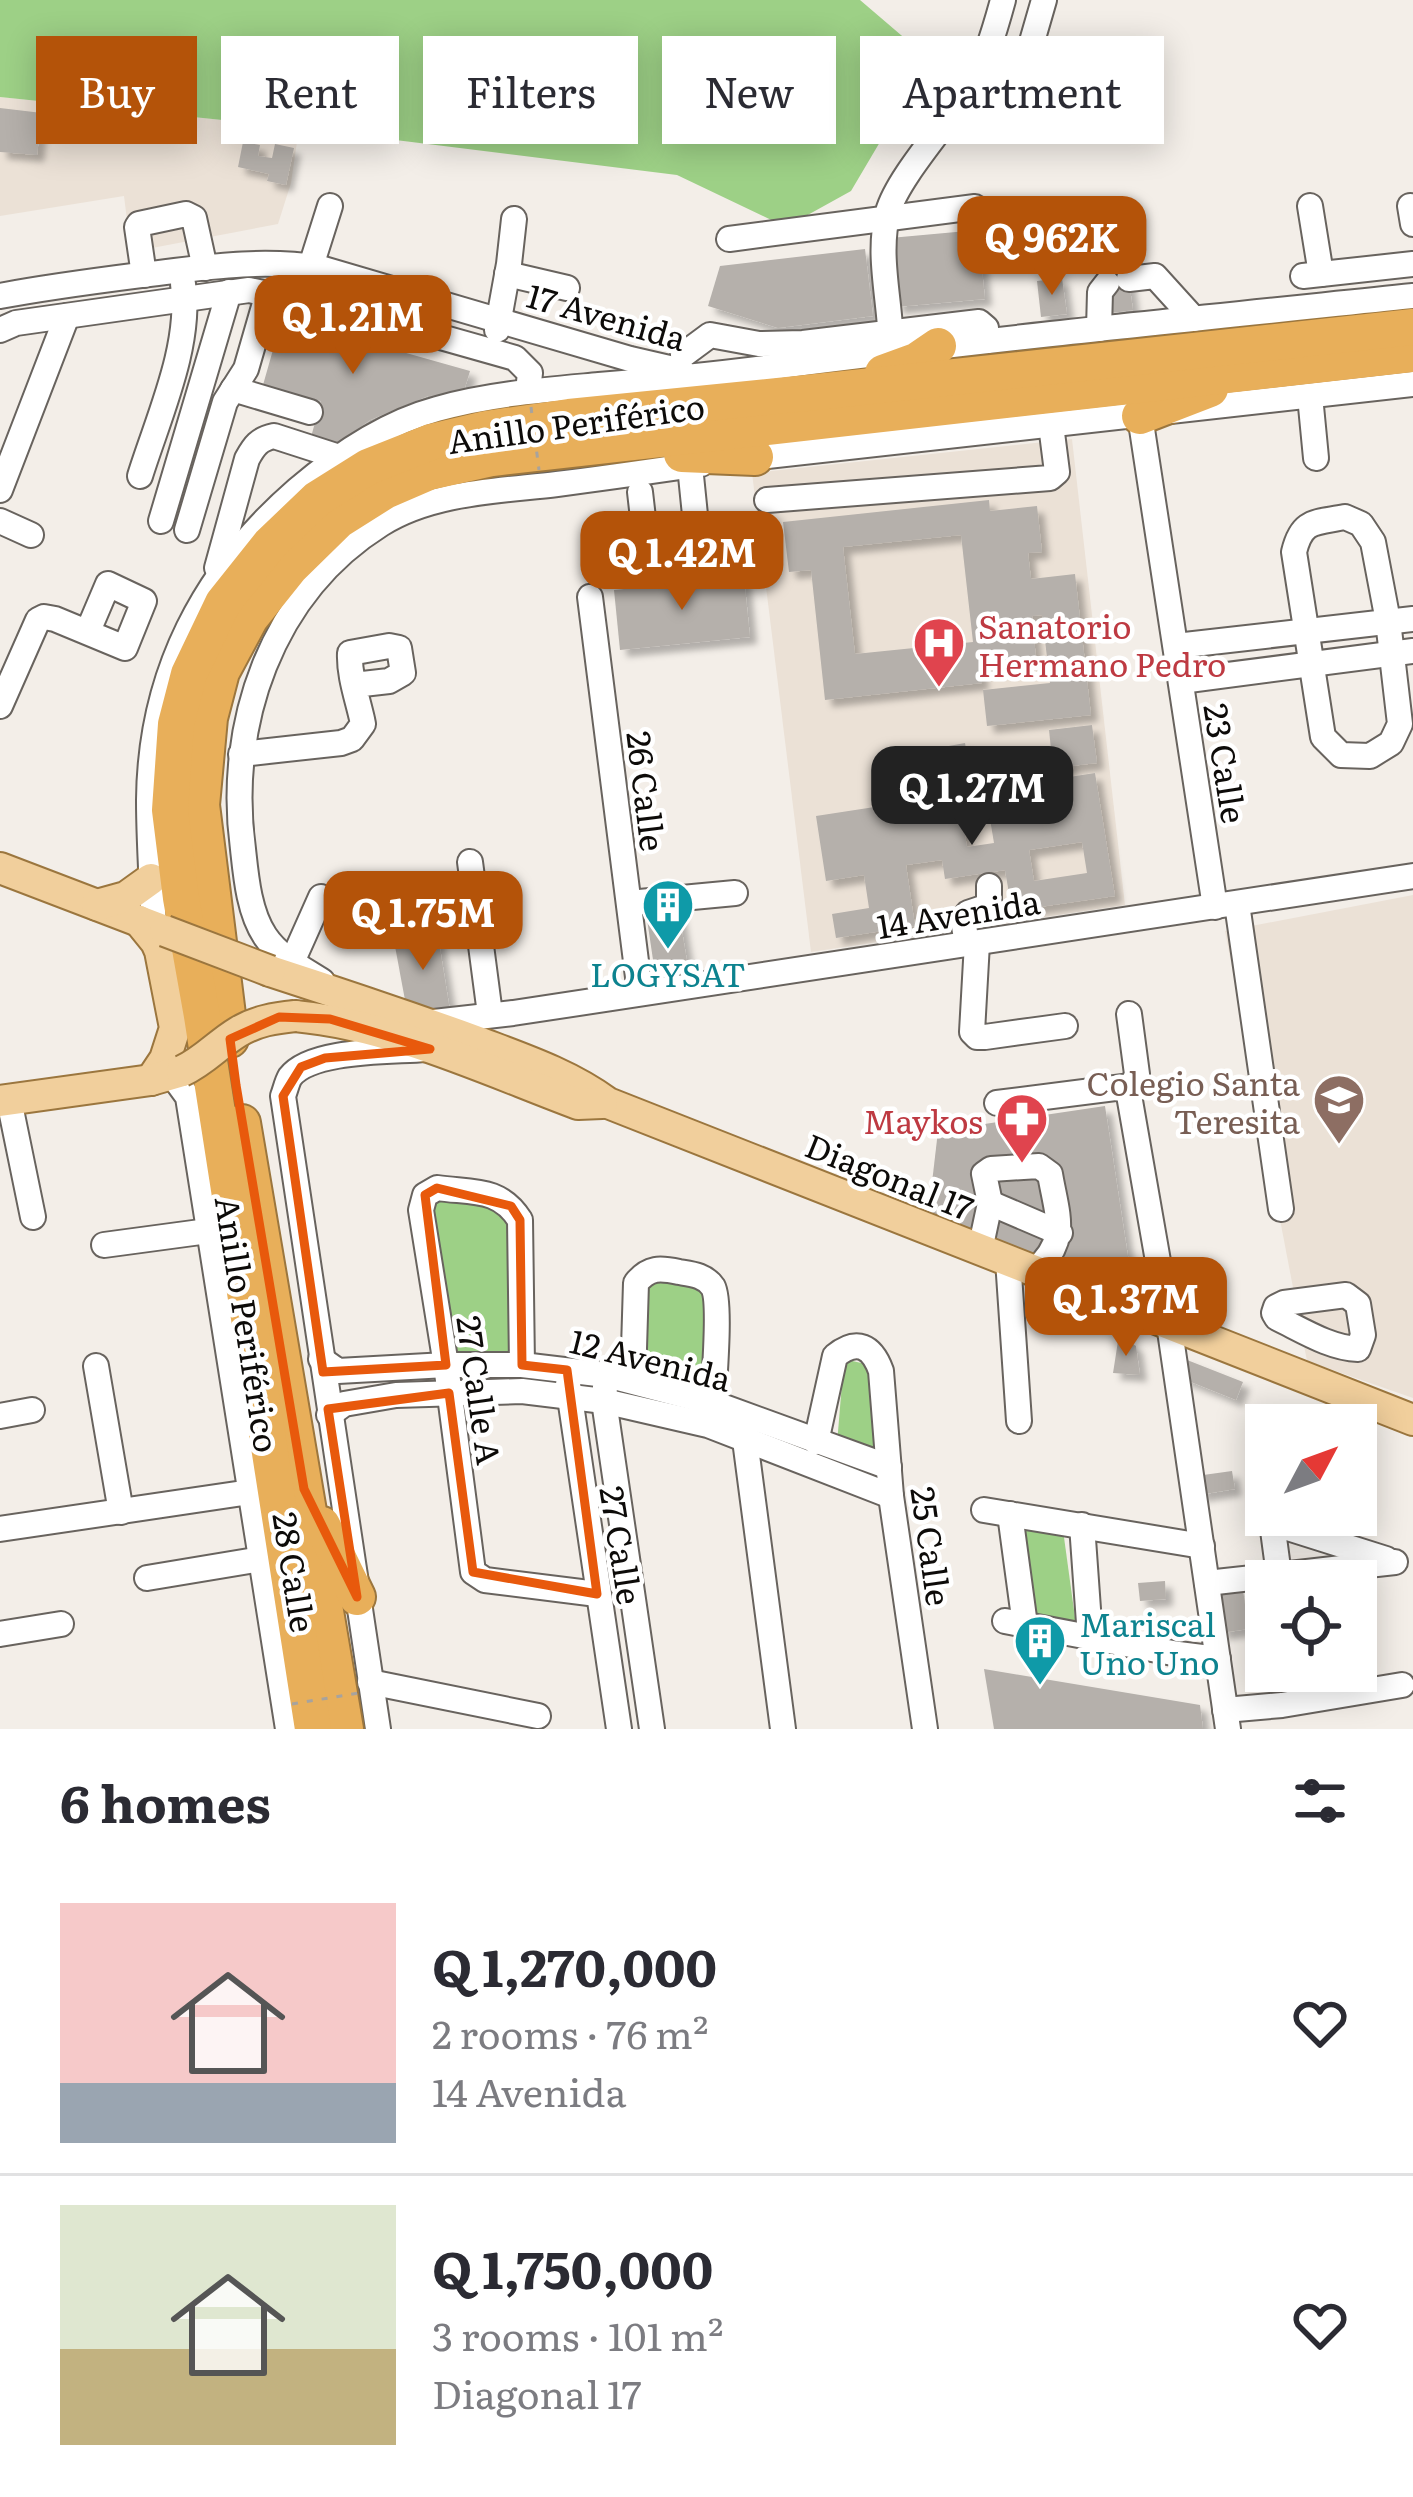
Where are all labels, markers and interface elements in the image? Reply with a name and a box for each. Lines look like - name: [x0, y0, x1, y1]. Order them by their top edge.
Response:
- chip: Buy: [36, 36, 197, 144]
- chip: Rent: [221, 36, 399, 144]
- chip: Filters: [423, 36, 638, 144]
- chip: New: [662, 36, 836, 144]
- chip: Apartment: [860, 36, 1164, 144]
- pin: Q 962K: [954, 196, 1150, 298]
- text: Q 962K: [984, 206, 1120, 264]
- street label: 17 Avenida: [522, 269, 692, 361]
- pin: Q 1.21M: [242, 275, 464, 377]
- text: Q 1.21M: [281, 285, 425, 343]
- street label: Anillo Periférico: [444, 380, 708, 464]
- pin: Q 1.42M: [571, 511, 793, 613]
- text: Q 1.42M: [607, 521, 757, 579]
- place label: Sanatorio Hermano Pedro: [978, 600, 1226, 687]
- hospital icon: Sanatorio Hermano Pedro: [911, 615, 967, 689]
- street label: 23 Calle: [1193, 700, 1261, 826]
- street label: 26 Calle: [616, 728, 680, 854]
- pin: Q 1.27M: [861, 746, 1083, 848]
- text: Q 1.27M: [898, 756, 1046, 814]
- pin: Q 1.75M: [312, 871, 534, 973]
- street label: 14 Avenida: [873, 875, 1043, 949]
- building icon: LOGYSAT: [640, 877, 696, 951]
- text: Q 1.75M: [351, 881, 495, 939]
- place label: LOGYSAT: [590, 948, 746, 997]
- place label: Colegio Santa Teresita: [1086, 1057, 1300, 1144]
- school or university icon: Colegio Santa Teresita: [1311, 1072, 1367, 1146]
- pharmacy icon: Maykos: [994, 1091, 1050, 1165]
- place label: Maykos: [863, 1095, 983, 1144]
- street label: Diagonal 17: [799, 1119, 982, 1231]
- street label: Anillo Periférico: [205, 1192, 293, 1456]
- pin: Q 1.37M: [1015, 1257, 1237, 1359]
- text: Q 1.37M: [1052, 1267, 1200, 1325]
- street label: 27 Calle A: [446, 1312, 516, 1468]
- street label: 12 Avenida: [565, 1314, 737, 1402]
- north arrow: [1245, 1404, 1377, 1536]
- map controls: [1245, 1404, 1377, 1692]
- street label: 27 Calle: [589, 1482, 657, 1608]
- street label: 25 Calle: [900, 1483, 966, 1609]
- street label: 28 Calle: [262, 1508, 330, 1636]
- button: locate: [1245, 1560, 1377, 1692]
- place label: Mariscal Uno Uno: [1079, 1598, 1220, 1685]
- building icon: Mariscal Uno Uno: [1012, 1613, 1068, 1687]
- text: 6 homes: [60, 1763, 271, 1839]
- icon: filters: [1287, 1768, 1353, 1834]
- text: Q 1,270,000: [432, 1927, 717, 2003]
- icon: home: [156, 1951, 300, 2095]
- icon: heart: [1287, 1990, 1353, 2056]
- text: 2 rooms · 76 m²: [432, 2003, 708, 2061]
- text: 14 Avenida: [432, 2061, 626, 2119]
- text: Q 1,750,000: [432, 2229, 713, 2305]
- icon: home: [156, 2253, 300, 2397]
- icon: heart: [1287, 2292, 1353, 2358]
- text: 3 rooms · 101 m²: [432, 2305, 723, 2363]
- text: Diagonal 17: [432, 2363, 641, 2421]

